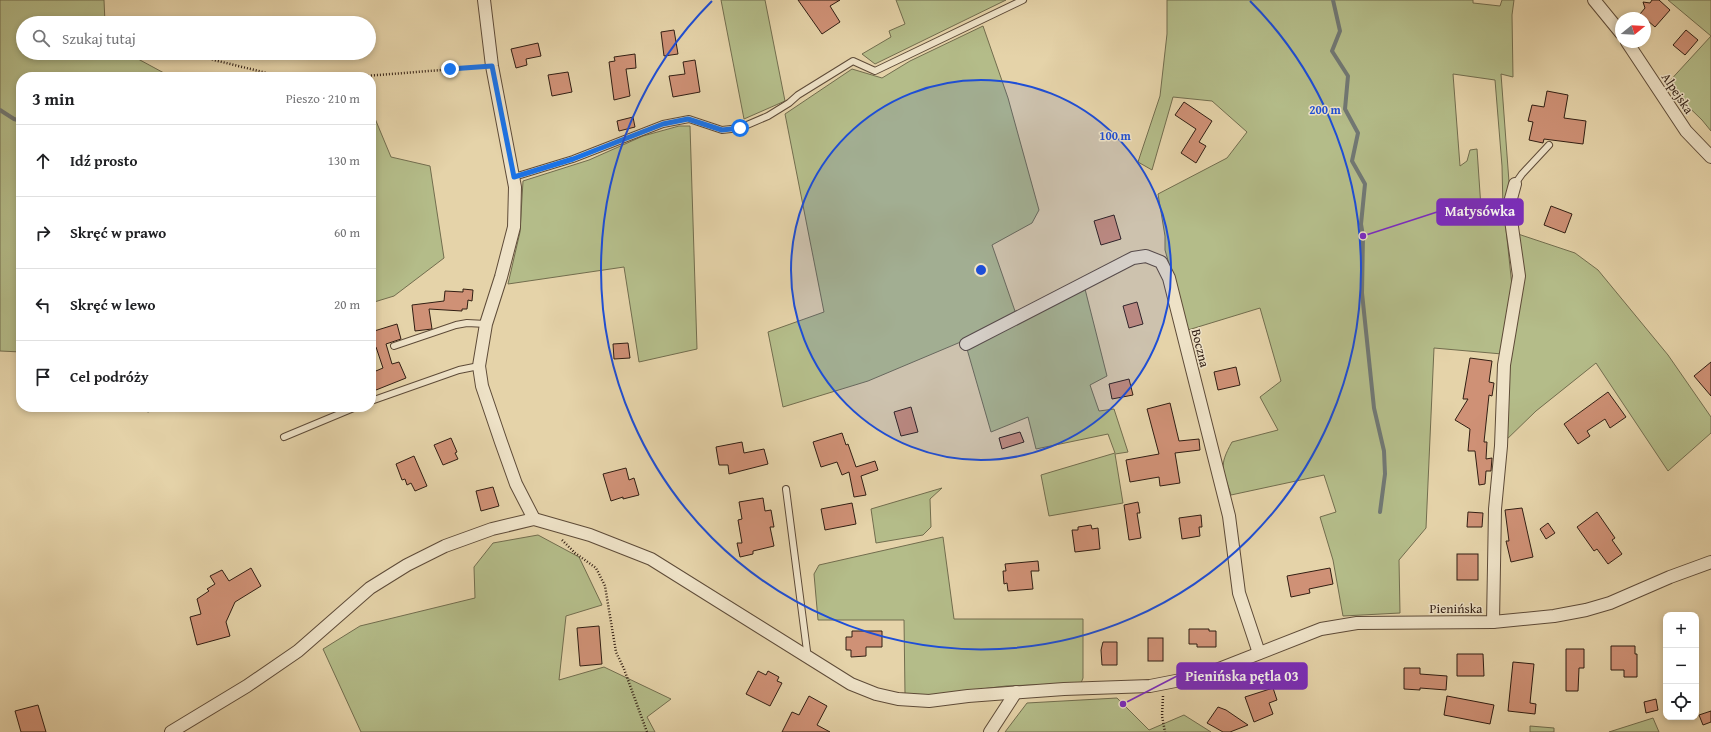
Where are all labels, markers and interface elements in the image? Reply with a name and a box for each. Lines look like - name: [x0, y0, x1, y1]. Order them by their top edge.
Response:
- north arrow: [1615, 12, 1651, 48]
- search box: [16, 16, 376, 60]
- icon: search: [30, 27, 52, 49]
- text: Szukaj tutaj: [62, 28, 136, 49]
- route end: [441, 60, 459, 78]
- street label: Alpejska: [1657, 69, 1699, 118]
- text: 3 min: [32, 86, 74, 111]
- text: Pieszo · 210 m: [286, 89, 360, 108]
- text: 200 m: [1309, 101, 1342, 118]
- route start: [731, 119, 749, 137]
- text: 100 m: [1099, 127, 1132, 144]
- icon: ahead: [32, 150, 54, 172]
- text: Idź prosto: [70, 150, 137, 171]
- text: 130 m: [328, 151, 360, 170]
- callout: Matysówka: [1437, 199, 1523, 225]
- text: Matysówka: [1445, 201, 1516, 221]
- icon: right: [32, 222, 54, 244]
- text: Skręć w prawo: [70, 222, 166, 243]
- text: 60 m: [334, 223, 360, 242]
- centre of rings: [974, 263, 988, 277]
- icon: left: [32, 294, 54, 316]
- text: Skręć w lewo: [70, 294, 156, 315]
- text: 20 m: [334, 295, 360, 314]
- street label: Boczna: [1187, 327, 1215, 370]
- icon: arrive: [32, 366, 54, 388]
- text: Cel podróży: [70, 366, 149, 387]
- street label: Pienińska: [1430, 599, 1483, 618]
- map controls: [1663, 612, 1699, 720]
- button: +: [1663, 612, 1699, 648]
- button: −: [1663, 648, 1699, 684]
- callout: Pienińska pętla 03: [1177, 663, 1307, 689]
- text: Pienińska pętla 03: [1185, 666, 1299, 686]
- button: locate: [1663, 684, 1699, 720]

